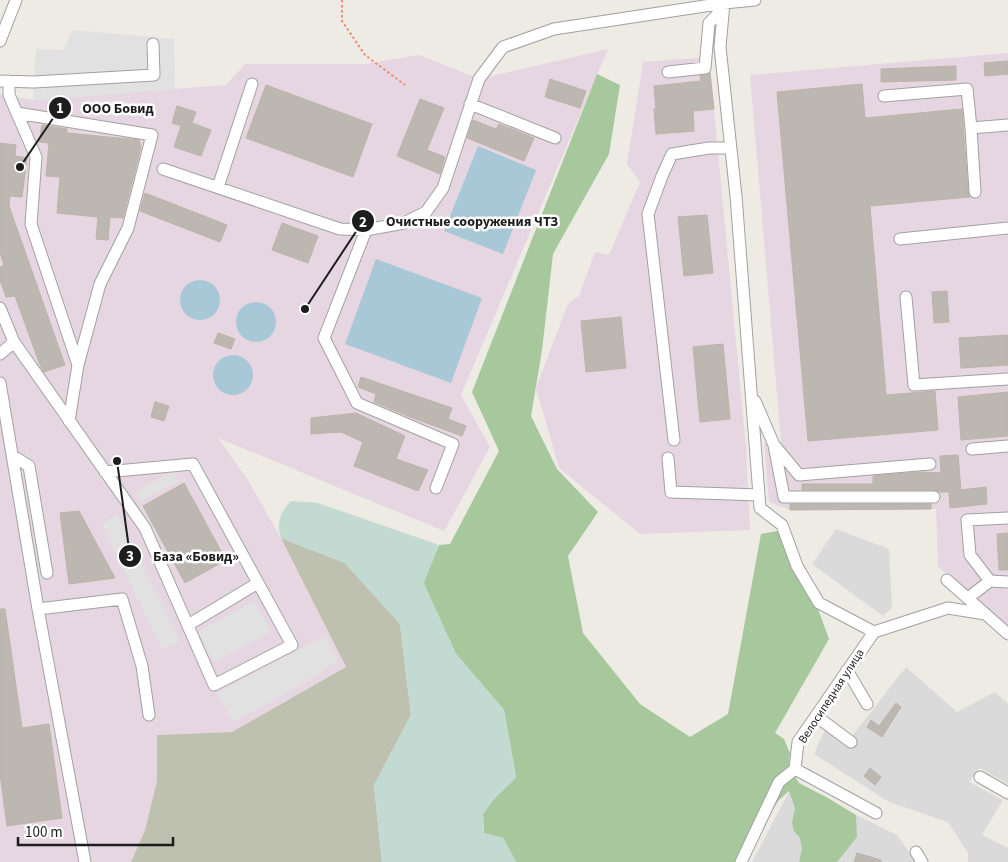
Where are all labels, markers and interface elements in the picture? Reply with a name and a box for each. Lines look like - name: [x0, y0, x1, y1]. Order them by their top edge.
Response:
- callout: ООО Бовид: [47, 93, 164, 122]
- text: 1: [56, 98, 64, 119]
- text: ООО Бовид: [82, 99, 155, 119]
- callout: Очистные сооружения ЧТЗ: [351, 207, 568, 236]
- text: 2: [359, 212, 367, 233]
- text: Очистные сооружения ЧТЗ: [386, 212, 558, 232]
- callout: База «Бовид»: [118, 541, 249, 570]
- text: 3: [126, 546, 134, 567]
- text: База «Бовид»: [153, 547, 239, 567]
- street label: Велосипедная улица: [794, 646, 868, 747]
- scale bar: [18, 814, 172, 846]
- text: 100 m: [25, 822, 63, 843]

